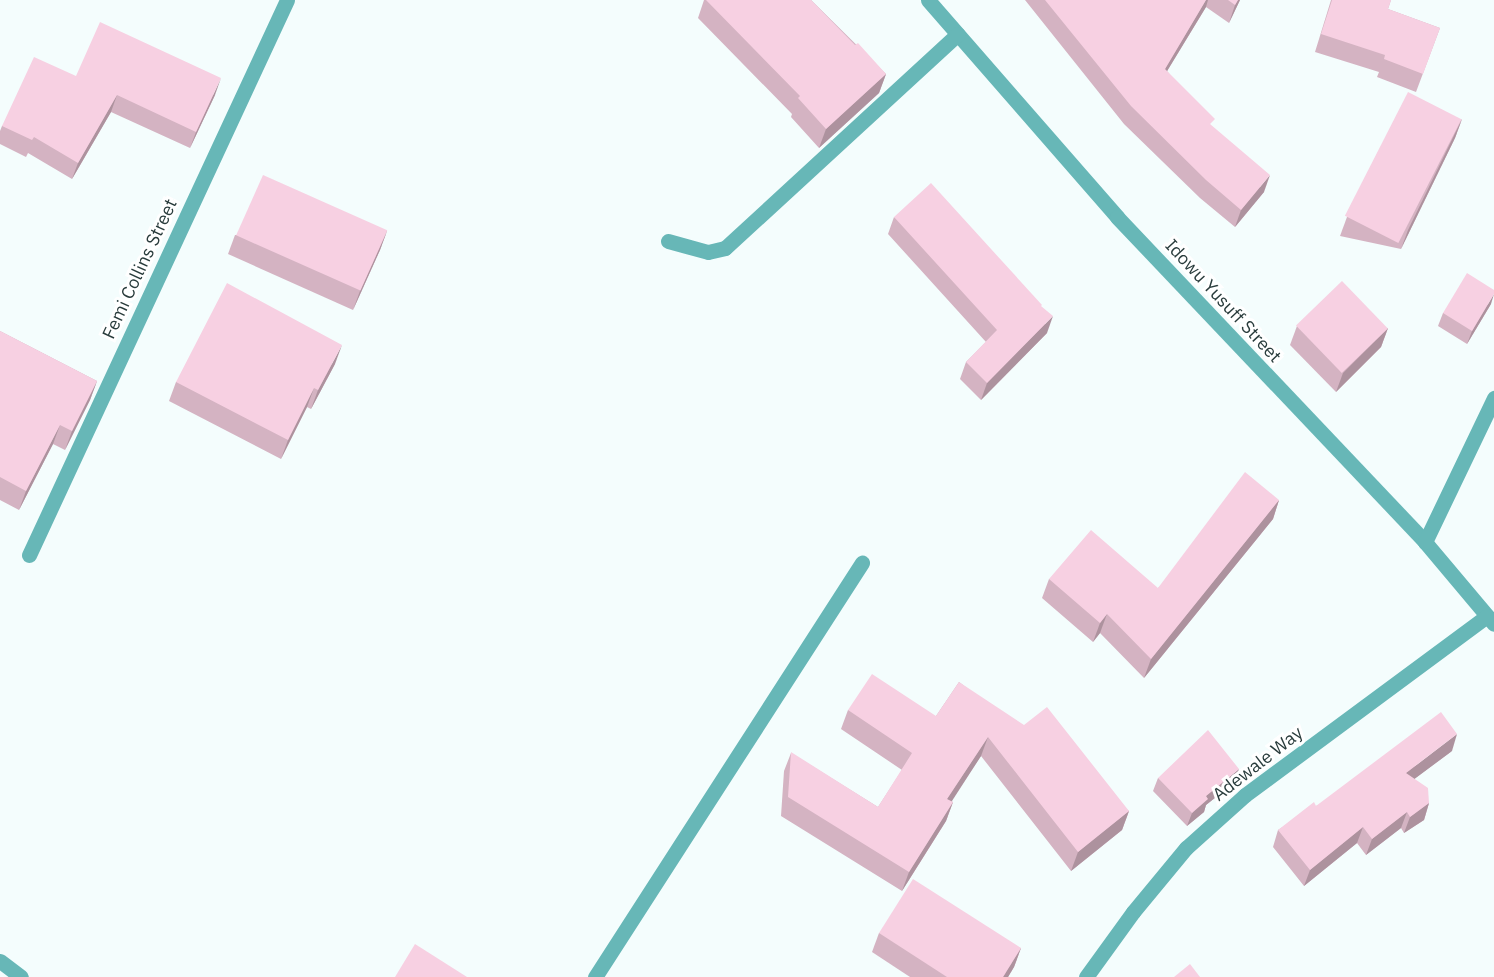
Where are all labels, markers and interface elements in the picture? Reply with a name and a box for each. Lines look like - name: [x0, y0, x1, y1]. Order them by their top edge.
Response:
- street label: Femi Collins Street: [98, 196, 182, 342]
- street label: Idowu Yusuff Street: [1160, 235, 1286, 367]
- street label: Adewale Way: [1209, 722, 1307, 806]

